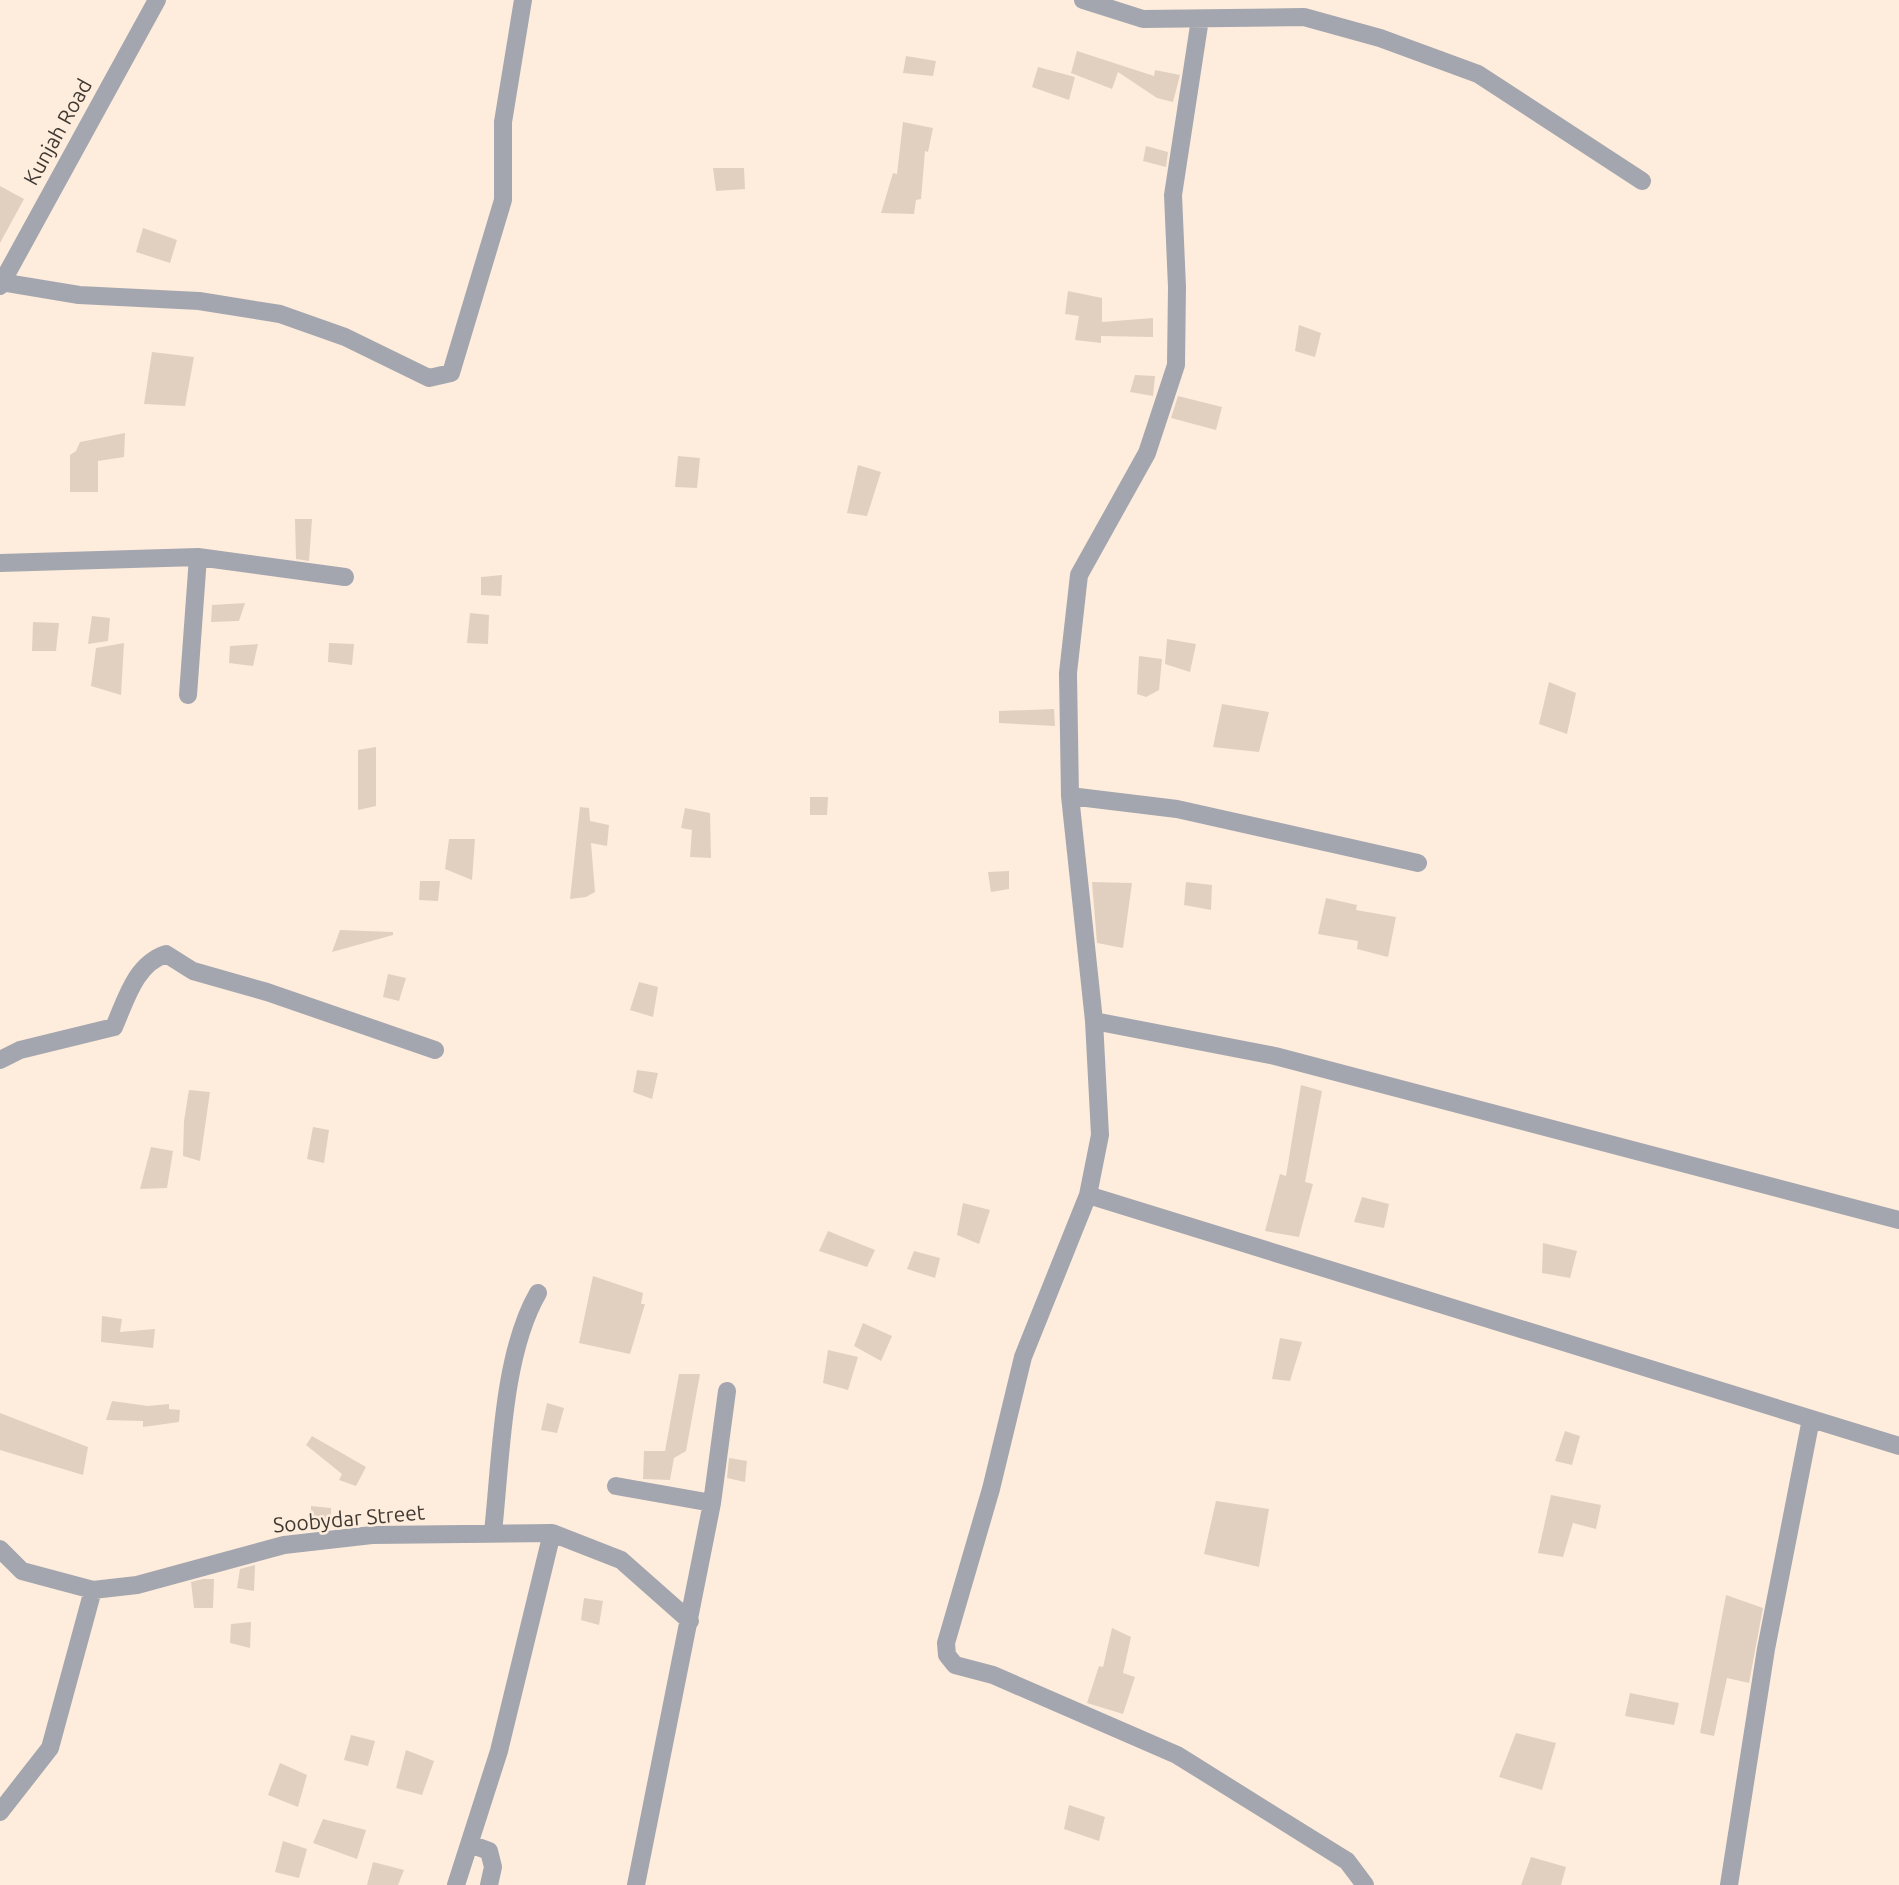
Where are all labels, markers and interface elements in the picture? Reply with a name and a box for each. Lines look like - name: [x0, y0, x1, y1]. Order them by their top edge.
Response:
- street label: Kunjah Road: [18, 74, 96, 189]
- street label: Soobydar Street: [272, 1499, 426, 1537]

